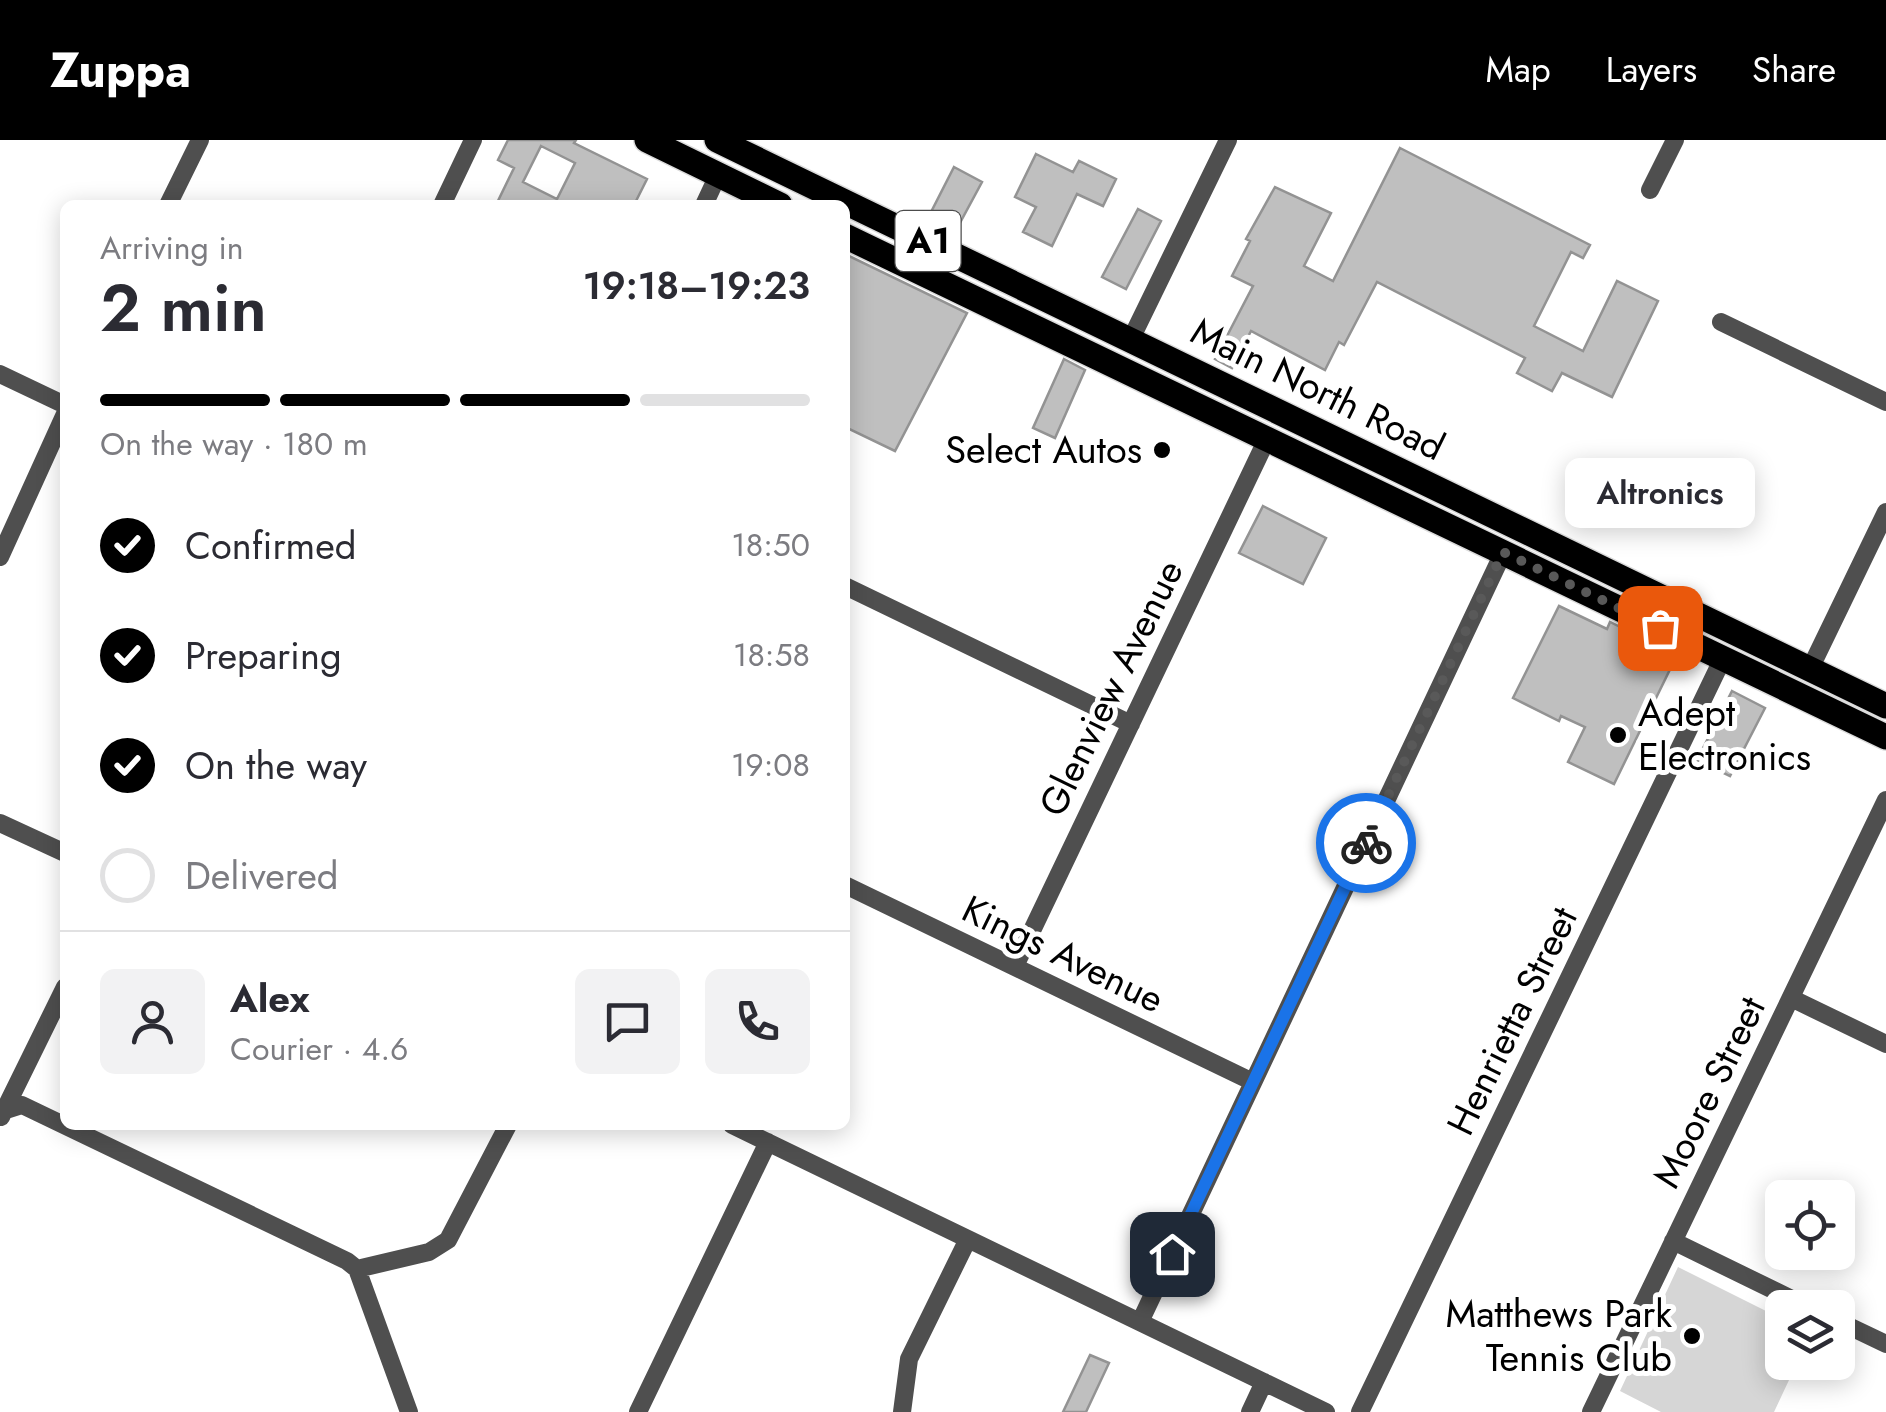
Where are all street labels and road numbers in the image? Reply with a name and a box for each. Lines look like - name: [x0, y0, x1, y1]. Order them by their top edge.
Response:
- road number: A1: [896, 211, 960, 271]
- street label: Main North Road: [1182, 303, 1454, 474]
- street label: Glenview Avenue: [1025, 550, 1196, 825]
- street label: Kings Avenue: [953, 881, 1173, 1026]
- street label: Henrietta Street: [1433, 897, 1591, 1144]
- street label: Moore Street: [1639, 987, 1779, 1197]

